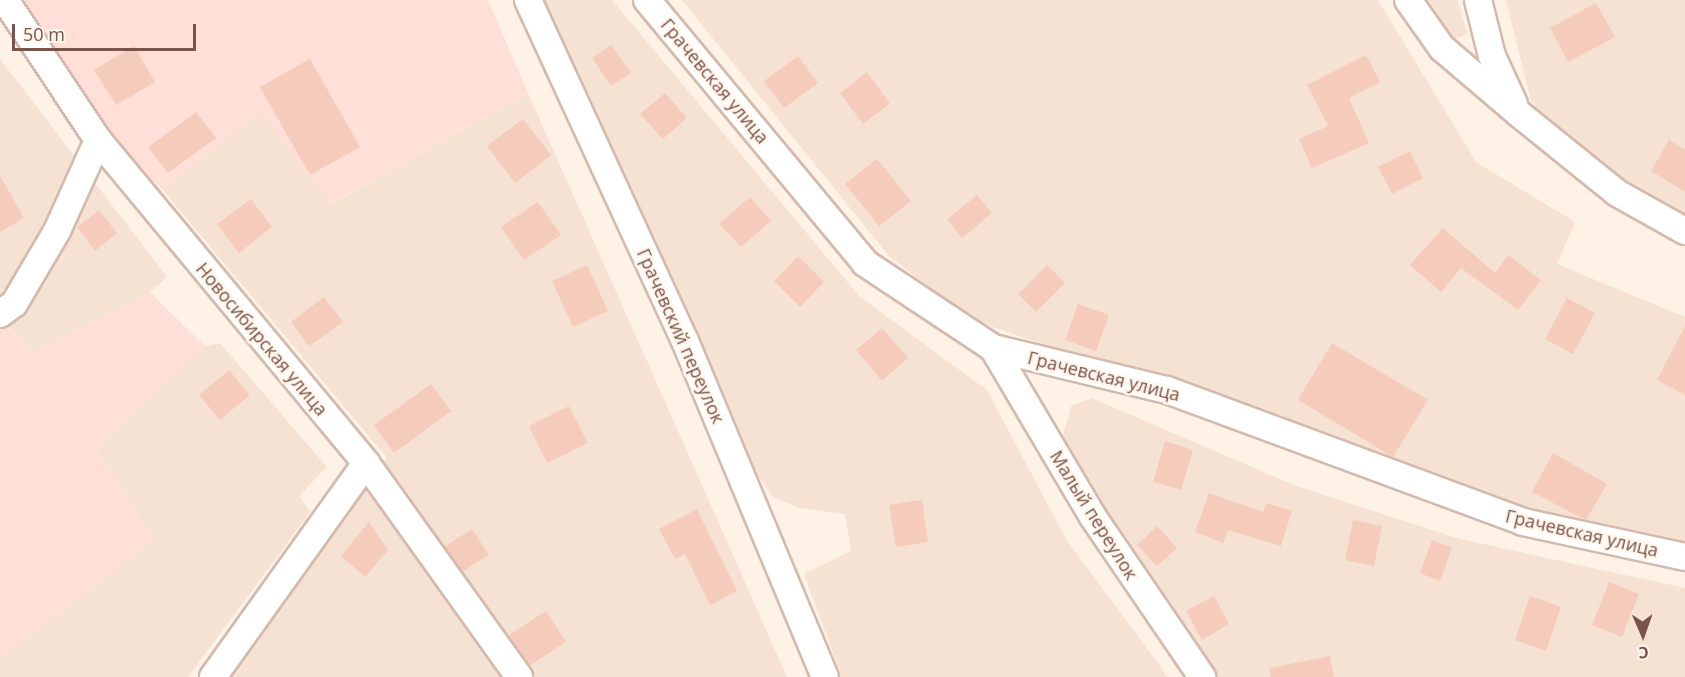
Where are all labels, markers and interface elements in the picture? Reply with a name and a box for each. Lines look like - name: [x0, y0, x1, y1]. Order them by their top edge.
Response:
- scale bar: [15, 12, 200, 50]
- street label: Грачевская улица: [656, 14, 774, 148]
- text: 50 m: [23, 22, 65, 46]
- street label: Грачевский переулок: [633, 245, 729, 427]
- street label: Новосибирская улица: [192, 258, 332, 420]
- street label: Грачевская улица: [1026, 347, 1182, 405]
- street label: Малый переулок: [1046, 446, 1142, 584]
- street label: Грачевская улица: [1503, 505, 1661, 561]
- north arrow: [1613, 605, 1673, 665]
- text: С: [1638, 642, 1649, 664]

